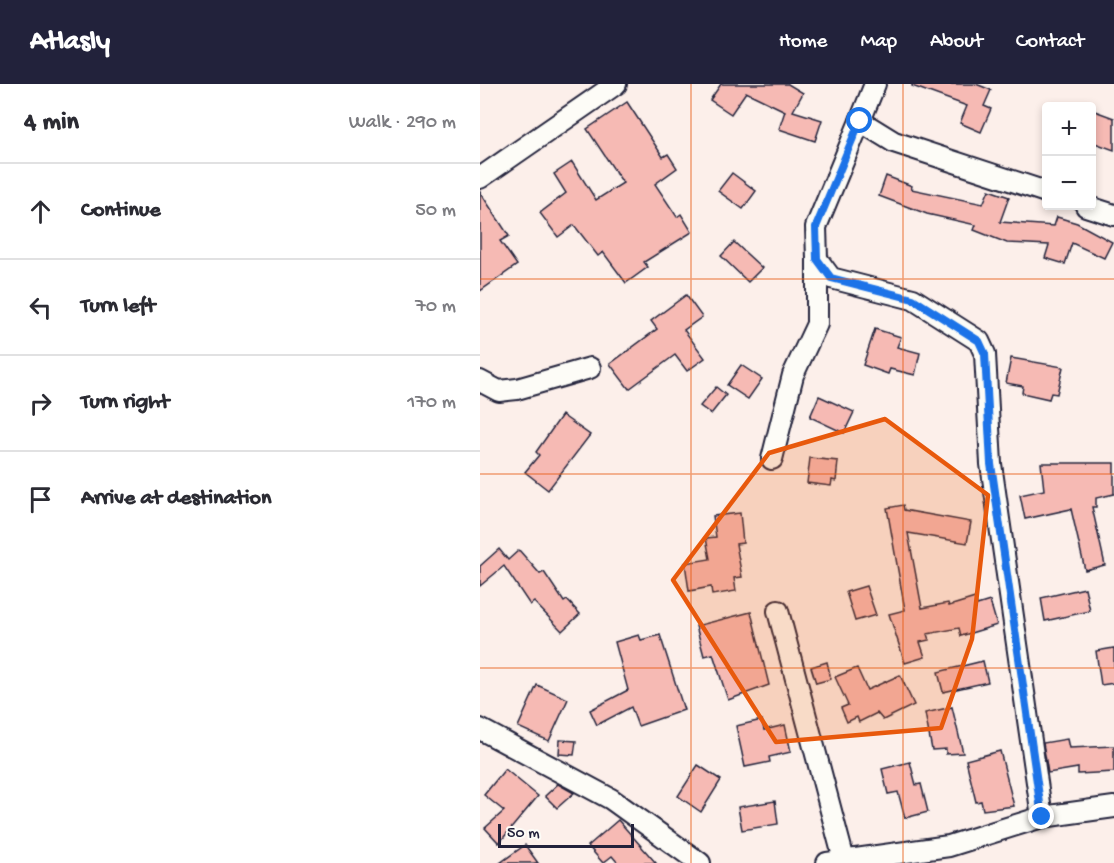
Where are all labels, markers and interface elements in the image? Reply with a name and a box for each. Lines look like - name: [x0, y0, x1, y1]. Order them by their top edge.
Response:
- text: Atlasly: [30, 26, 110, 59]
- text: Home: [779, 30, 827, 55]
- text: Map: [860, 30, 897, 55]
- text: About: [930, 30, 983, 55]
- text: Contact: [1016, 30, 1084, 55]
- map controls: [1042, 102, 1096, 210]
- button: +: [1042, 102, 1096, 156]
- route start: [846, 107, 872, 133]
- text: 4 min: [24, 108, 79, 139]
- text: Walk · 290 m: [349, 112, 456, 135]
- button: −: [1042, 156, 1096, 210]
- icon: ahead: [24, 195, 57, 228]
- text: Continue: [81, 198, 161, 224]
- text: 50 m: [415, 200, 456, 223]
- icon: left: [24, 291, 57, 324]
- text: Turn left: [81, 294, 155, 320]
- text: 70 m: [415, 296, 456, 319]
- icon: right: [24, 387, 57, 420]
- text: Turn right: [81, 390, 169, 416]
- text: 170 m: [407, 392, 456, 415]
- icon: arrive: [24, 483, 57, 516]
- text: Arrive at destination: [81, 486, 271, 512]
- route end: [1028, 803, 1054, 829]
- scale bar: [498, 821, 634, 848]
- text: 50 m: [507, 825, 540, 844]

